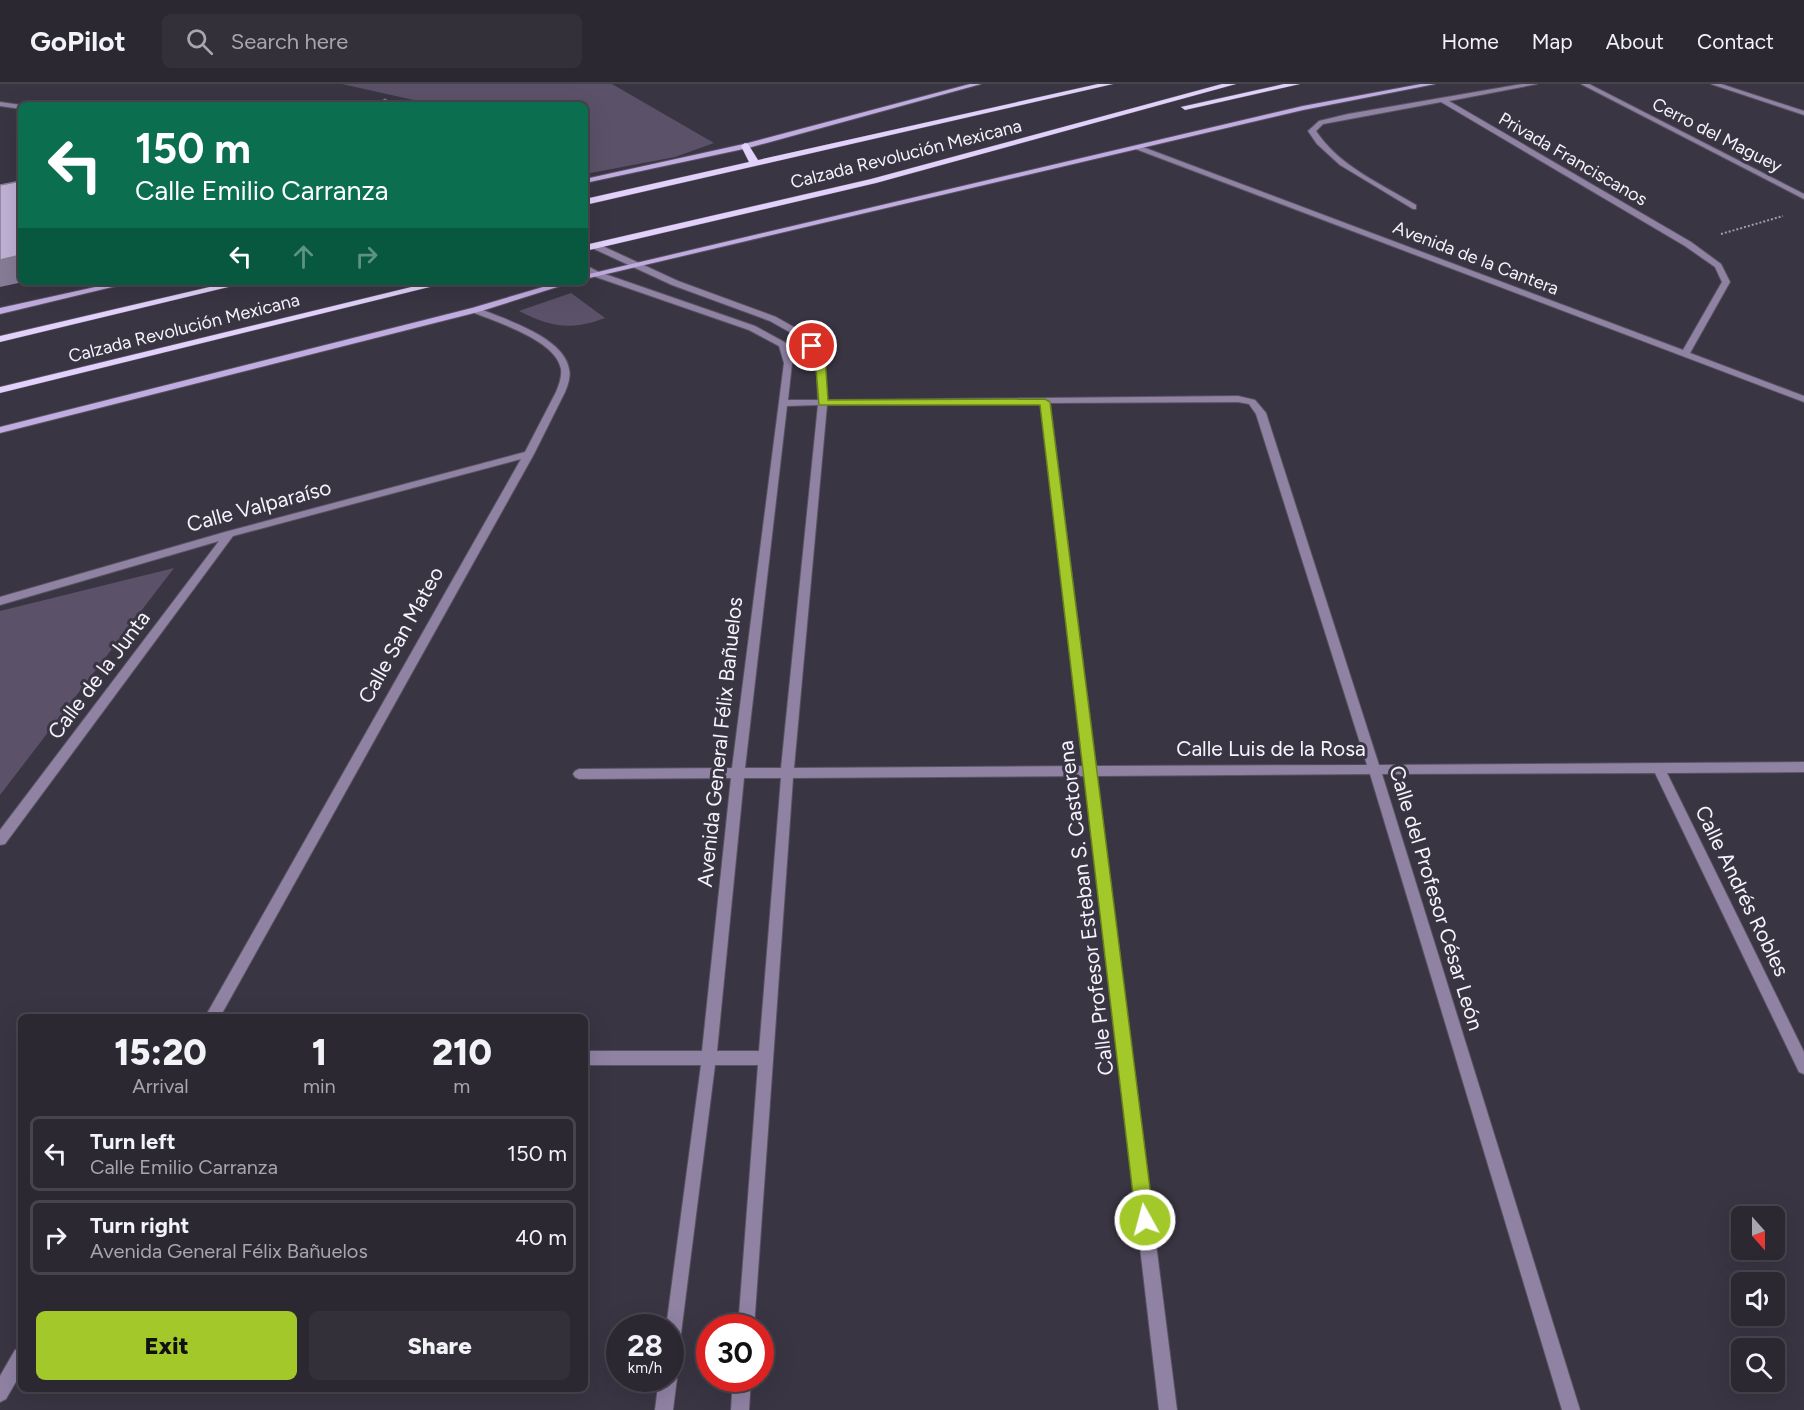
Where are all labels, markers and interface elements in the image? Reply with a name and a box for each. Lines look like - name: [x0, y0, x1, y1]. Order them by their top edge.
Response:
- search box: [162, 14, 582, 68]
- text: GoPilot: [30, 24, 126, 58]
- icon: search: [183, 25, 216, 58]
- text: Search here: [231, 28, 348, 55]
- text: Home: [1442, 29, 1499, 54]
- text: Map: [1532, 29, 1573, 54]
- text: About: [1606, 29, 1664, 54]
- text: Contact: [1697, 29, 1774, 54]
- street label: Cerro del Maguey: [1648, 93, 1786, 177]
- street label: Privada Franciscanos: [1495, 107, 1651, 211]
- street label: Calzada Revolución Mexicana: [788, 115, 1024, 193]
- text: 150 m: [135, 123, 251, 174]
- icon: left: [36, 126, 114, 204]
- text: Calle Emilio Carranza: [135, 174, 389, 207]
- street label: Avenida de la Cantera: [1390, 216, 1562, 300]
- icon: left: [224, 240, 257, 273]
- icon: ahead: [287, 240, 320, 273]
- icon: right: [350, 240, 383, 273]
- street label: Calzada Revolución Mexicana: [66, 289, 302, 367]
- pin: [786, 320, 837, 371]
- icon: arrive: [795, 329, 828, 362]
- street label: Calle Valparaíso: [184, 474, 334, 537]
- street label: Calle San Mateo: [353, 562, 448, 707]
- street label: Avenida General Félix Bañuelos: [692, 596, 747, 888]
- street label: Calle de la Junta: [42, 606, 155, 744]
- street label: Calle Luis de la Rosa: [1176, 736, 1366, 761]
- street label: Calle Profesor Esteban S. Castorena: [1053, 739, 1118, 1077]
- street label: Calle del Profesor César León: [1384, 762, 1489, 1033]
- street label: Calle Andrés Robles: [1690, 801, 1795, 980]
- text: 15:20: [114, 1031, 207, 1074]
- text: 1: [312, 1031, 327, 1074]
- text: 210: [432, 1031, 492, 1074]
- text: Arrival: [132, 1074, 189, 1098]
- text: min: [303, 1074, 336, 1098]
- text: m: [453, 1074, 470, 1098]
- text: Turn left: [90, 1128, 176, 1155]
- icon: left: [39, 1137, 72, 1170]
- text: 150 m: [507, 1140, 567, 1167]
- text: Calle Emilio Carranza: [90, 1155, 278, 1179]
- position arrow: [1113, 1188, 1177, 1252]
- north arrow: [1731, 1206, 1785, 1260]
- map controls: [1731, 1206, 1785, 1392]
- text: Turn right: [90, 1212, 189, 1239]
- icon: right: [39, 1221, 72, 1254]
- text: 40 m: [515, 1224, 567, 1251]
- text: Avenida General Félix Bañuelos: [90, 1239, 368, 1263]
- button: sound: [1731, 1272, 1785, 1326]
- button: Exit: [36, 1311, 297, 1380]
- button: Share: [309, 1311, 570, 1380]
- speed limit sign: 30: [696, 1314, 774, 1392]
- text: 28: [627, 1327, 663, 1364]
- button: search: [1731, 1338, 1785, 1392]
- text: km/h: [628, 1359, 662, 1377]

